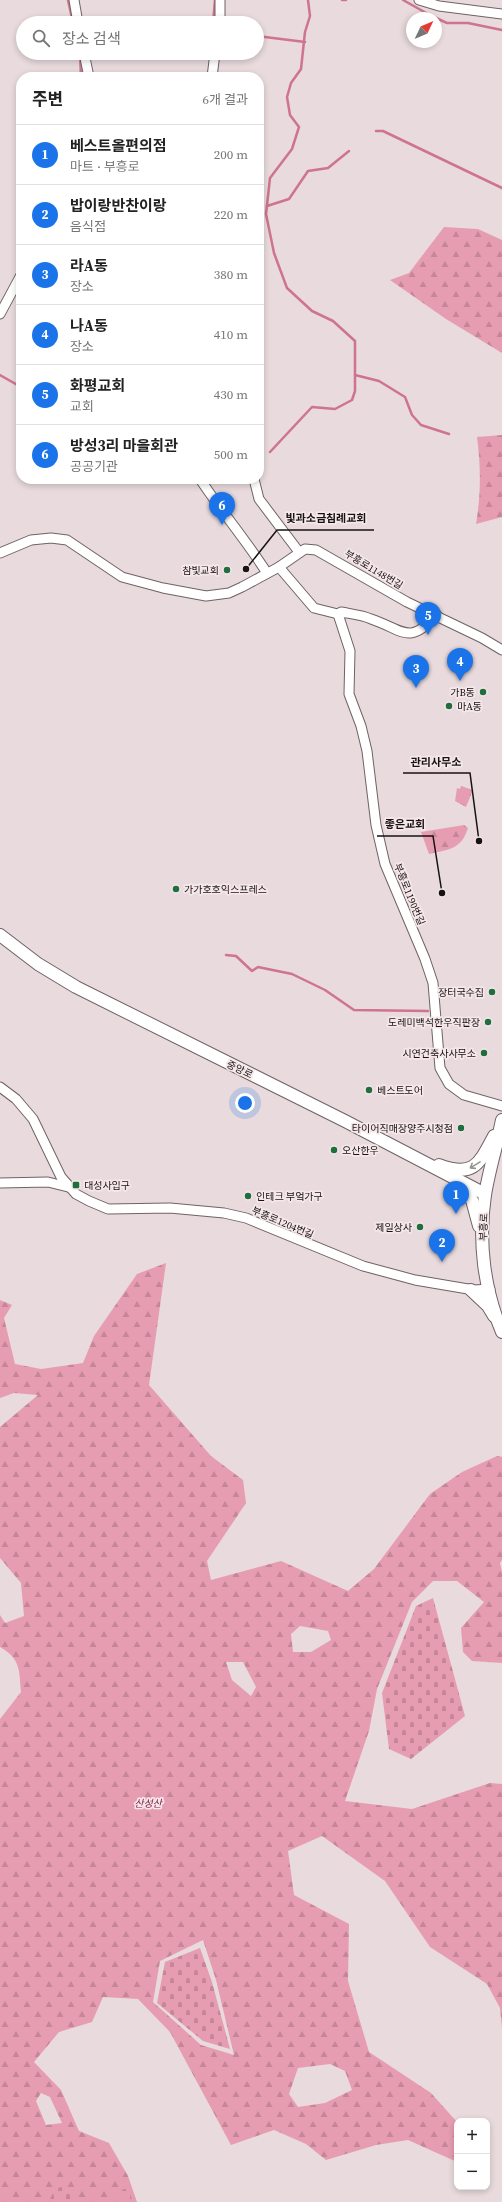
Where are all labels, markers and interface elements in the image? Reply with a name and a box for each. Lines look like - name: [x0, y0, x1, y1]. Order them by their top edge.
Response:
- north arrow: [406, 12, 442, 48]
- search box: [16, 16, 264, 60]
- icon: search: [30, 27, 52, 49]
- text: 장소 검색: [62, 28, 121, 49]
- text: 주변: [32, 87, 63, 111]
- text: 6개 결과: [203, 91, 248, 108]
- text: 베스트올편의점: [70, 135, 167, 156]
- text: 1: [41, 146, 49, 163]
- text: 200 m: [214, 146, 248, 163]
- text: 마트 · 부흥로: [70, 158, 140, 175]
- text: 밥이랑반찬이랑: [70, 195, 167, 216]
- text: 2: [41, 206, 49, 223]
- text: 220 m: [214, 206, 248, 223]
- text: 음식점: [70, 218, 106, 235]
- text: 라A동: [70, 255, 108, 276]
- text: 3: [41, 266, 49, 283]
- text: 380 m: [214, 266, 248, 283]
- text: 장소: [70, 278, 94, 295]
- text: 나A동: [70, 315, 108, 336]
- text: 4: [41, 326, 49, 343]
- text: 410 m: [214, 326, 248, 343]
- text: 장소: [70, 338, 94, 355]
- text: 화평교회: [70, 375, 125, 396]
- text: 5: [41, 386, 49, 403]
- text: 430 m: [214, 386, 248, 403]
- text: 교회: [70, 398, 94, 415]
- text: 방성3리 마을회관: [70, 435, 178, 456]
- text: 6: [41, 446, 49, 463]
- text: 500 m: [214, 446, 248, 463]
- text: 공공기관: [70, 458, 118, 475]
- pin: 6: [209, 492, 235, 525]
- callout: 빛과소금침례교회: [277, 507, 374, 530]
- text: 빛과소금침례교회: [286, 511, 366, 526]
- street label: 부흥로1148번길: [342, 547, 405, 592]
- place label: 참빛교회: [182, 564, 219, 577]
- marker: 참빛교회: [222, 565, 232, 575]
- pin: 5: [415, 602, 441, 635]
- pin: 4: [447, 648, 473, 681]
- pin: 3: [403, 655, 429, 688]
- place label: 가B동: [450, 686, 475, 699]
- marker: 가B동: [478, 687, 488, 697]
- place label: 마A동: [457, 700, 482, 713]
- marker: 마A동: [444, 701, 454, 711]
- callout: 관리사무소: [403, 750, 470, 773]
- text: 관리사무소: [411, 755, 461, 770]
- callout: 좋은교회: [377, 813, 433, 836]
- text: 좋은교회: [385, 817, 425, 832]
- street label: 부흥로1190번길: [391, 861, 428, 927]
- place label: 가가호호익스프레스: [184, 883, 267, 896]
- marker: 가가호호익스프레스: [171, 884, 181, 894]
- place label: 장터국수집: [438, 986, 484, 999]
- marker: 장터국수집: [487, 987, 497, 997]
- place label: 도레미백석한우직판장: [388, 1016, 480, 1029]
- marker: 도레미백석한우직판장: [483, 1017, 493, 1027]
- place label: 시연건축사사무소: [402, 1047, 476, 1060]
- marker: 시연건축사사무소: [479, 1048, 489, 1058]
- street label: 중앙로: [225, 1058, 255, 1081]
- place label: 베스트도어: [377, 1084, 423, 1097]
- marker: 베스트도어: [364, 1085, 374, 1095]
- your location: [235, 1093, 255, 1113]
- place label: 타이어직매장양주시청점: [352, 1122, 453, 1135]
- marker: 타이어직매장양주시청점: [456, 1123, 466, 1133]
- place label: 오산한우: [342, 1144, 379, 1157]
- marker: 오산한우: [329, 1145, 339, 1155]
- one-way arrow: [469, 1162, 481, 1170]
- place label: 대성사입구: [84, 1179, 130, 1192]
- marker: 대성사입구: [71, 1180, 81, 1190]
- pin: 1: [443, 1181, 469, 1214]
- place label: 인테크 부엌가구: [256, 1190, 323, 1203]
- marker: 인테크 부엌가구: [243, 1191, 253, 1201]
- street label: 부흥로1204번길: [250, 1204, 316, 1241]
- street label: 부흥로: [477, 1213, 490, 1241]
- place label: 제일상사: [375, 1221, 413, 1234]
- marker: 제일상사: [415, 1222, 425, 1232]
- pin: 2: [429, 1229, 455, 1262]
- park label: 산성산: [134, 1797, 164, 1810]
- map controls: [454, 2118, 490, 2190]
- button: +: [454, 2118, 490, 2154]
- button: −: [454, 2154, 490, 2190]

